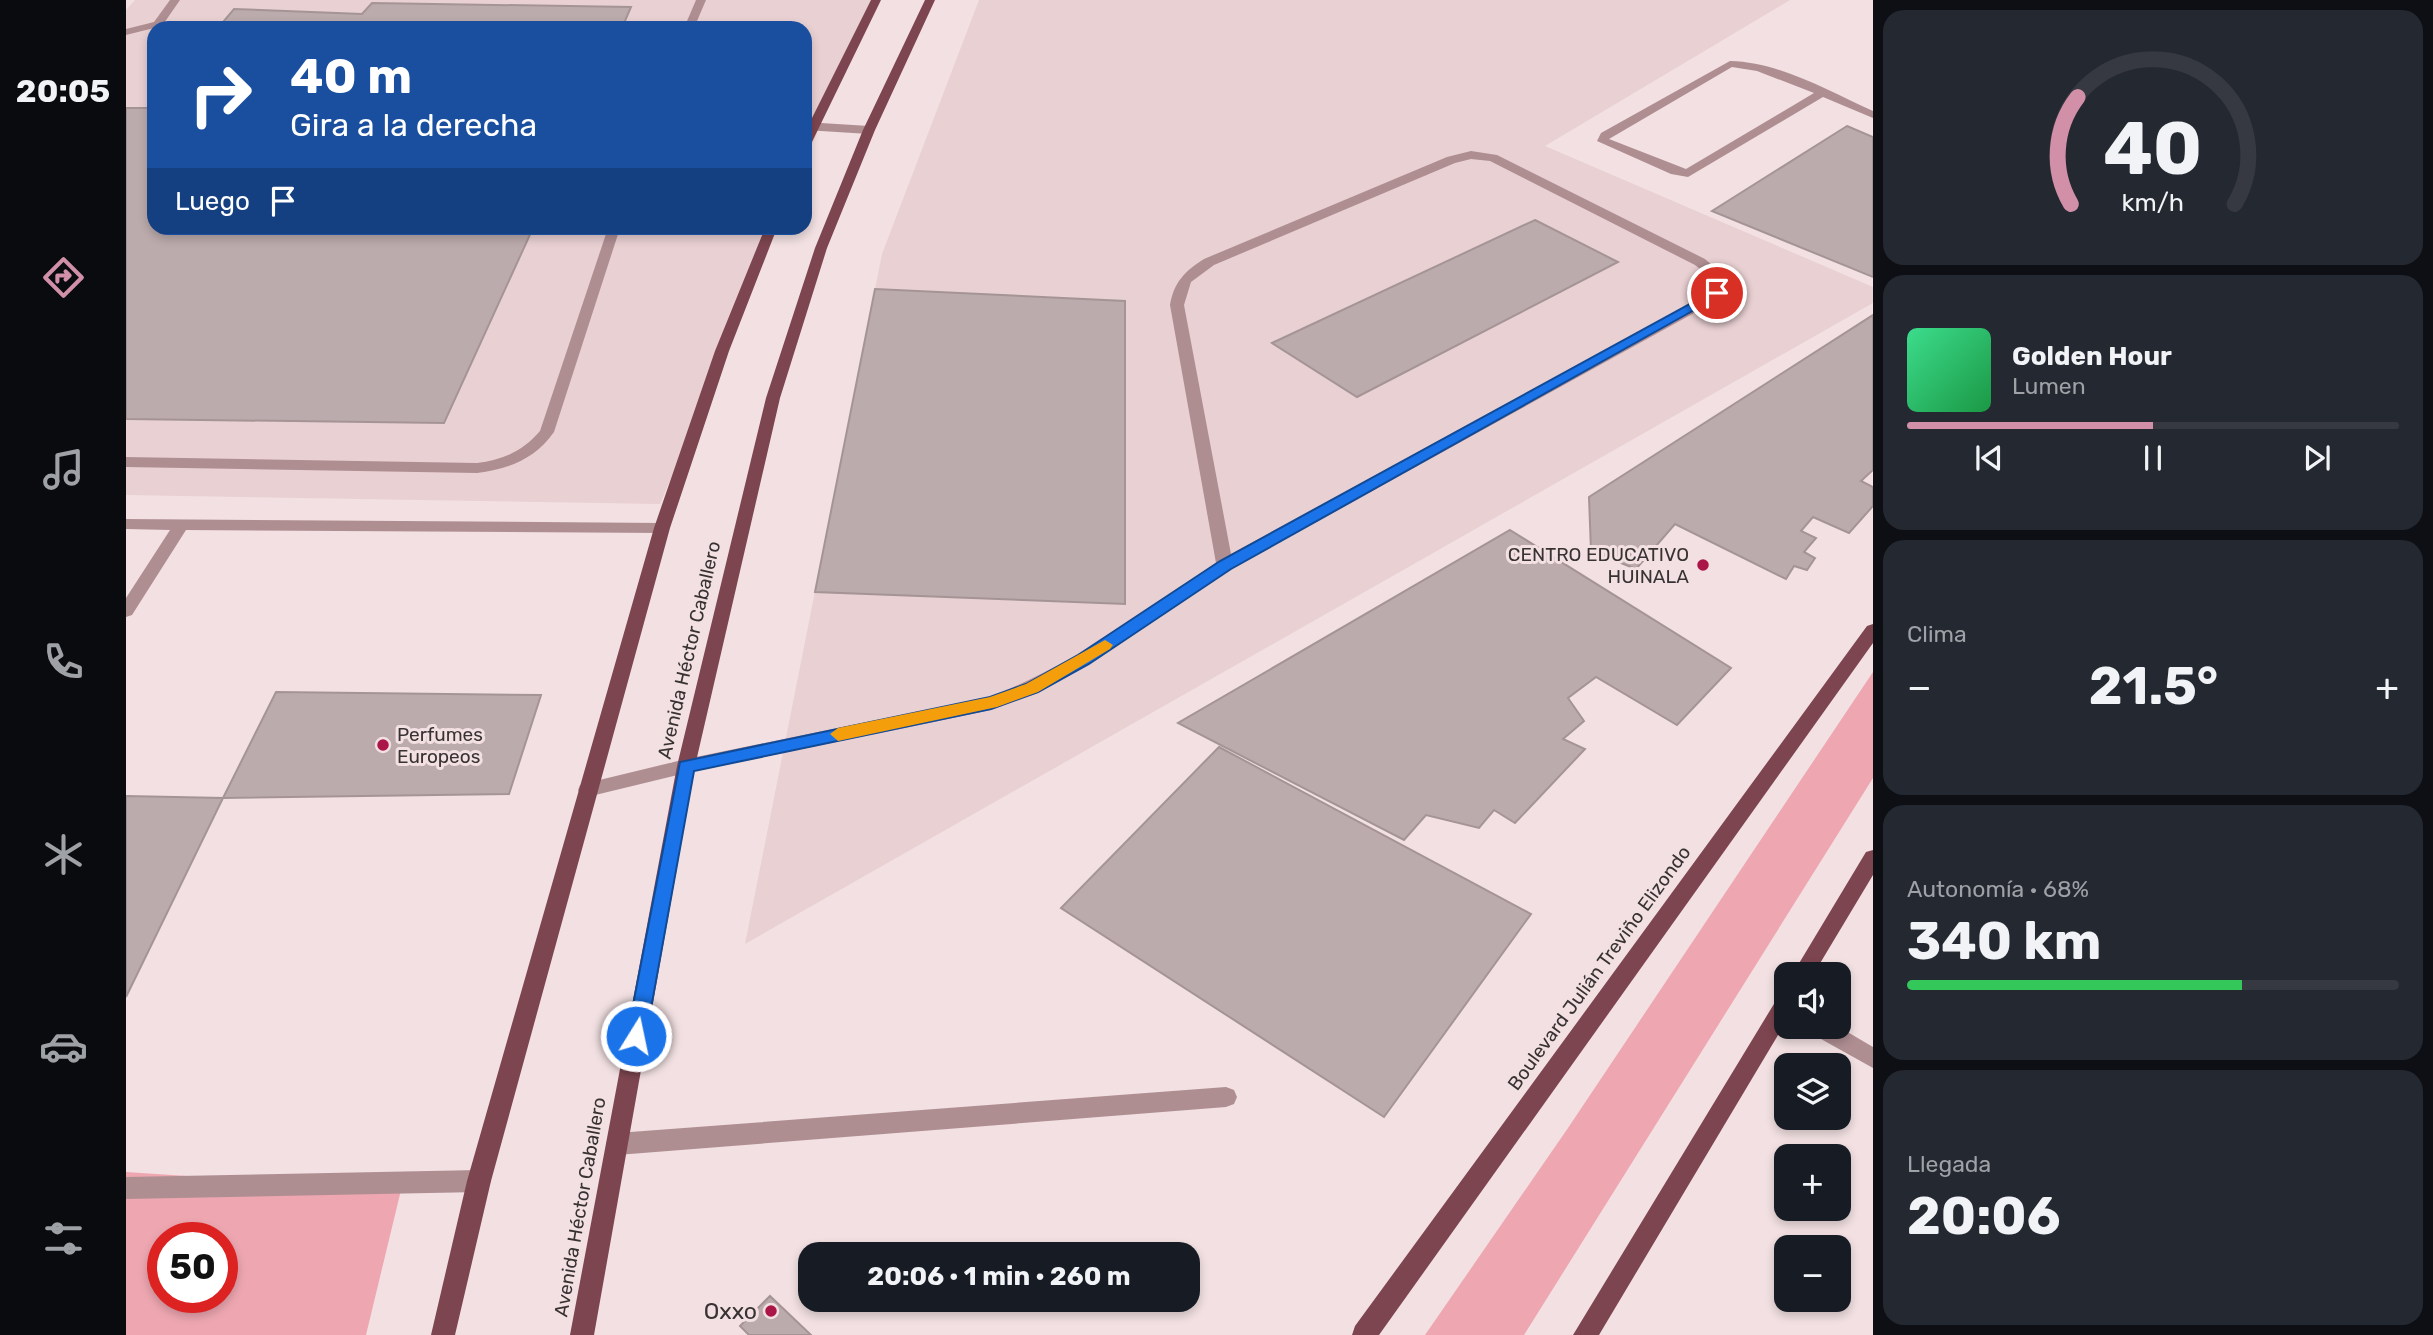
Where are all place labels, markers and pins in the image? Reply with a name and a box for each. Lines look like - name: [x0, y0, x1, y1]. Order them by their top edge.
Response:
- pin: [1687, 263, 1747, 323]
- place label: CENTRO EDUCATIVO HUINALA: [1508, 543, 1689, 588]
- marker: CENTRO EDUCATIVO HUINALA: [1695, 557, 1711, 573]
- place label: Perfumes Europeos: [397, 723, 483, 768]
- marker: Perfumes Europeos: [375, 737, 391, 753]
- place label: Oxxo: [704, 1297, 757, 1325]
- marker: Oxxo: [763, 1303, 779, 1319]

